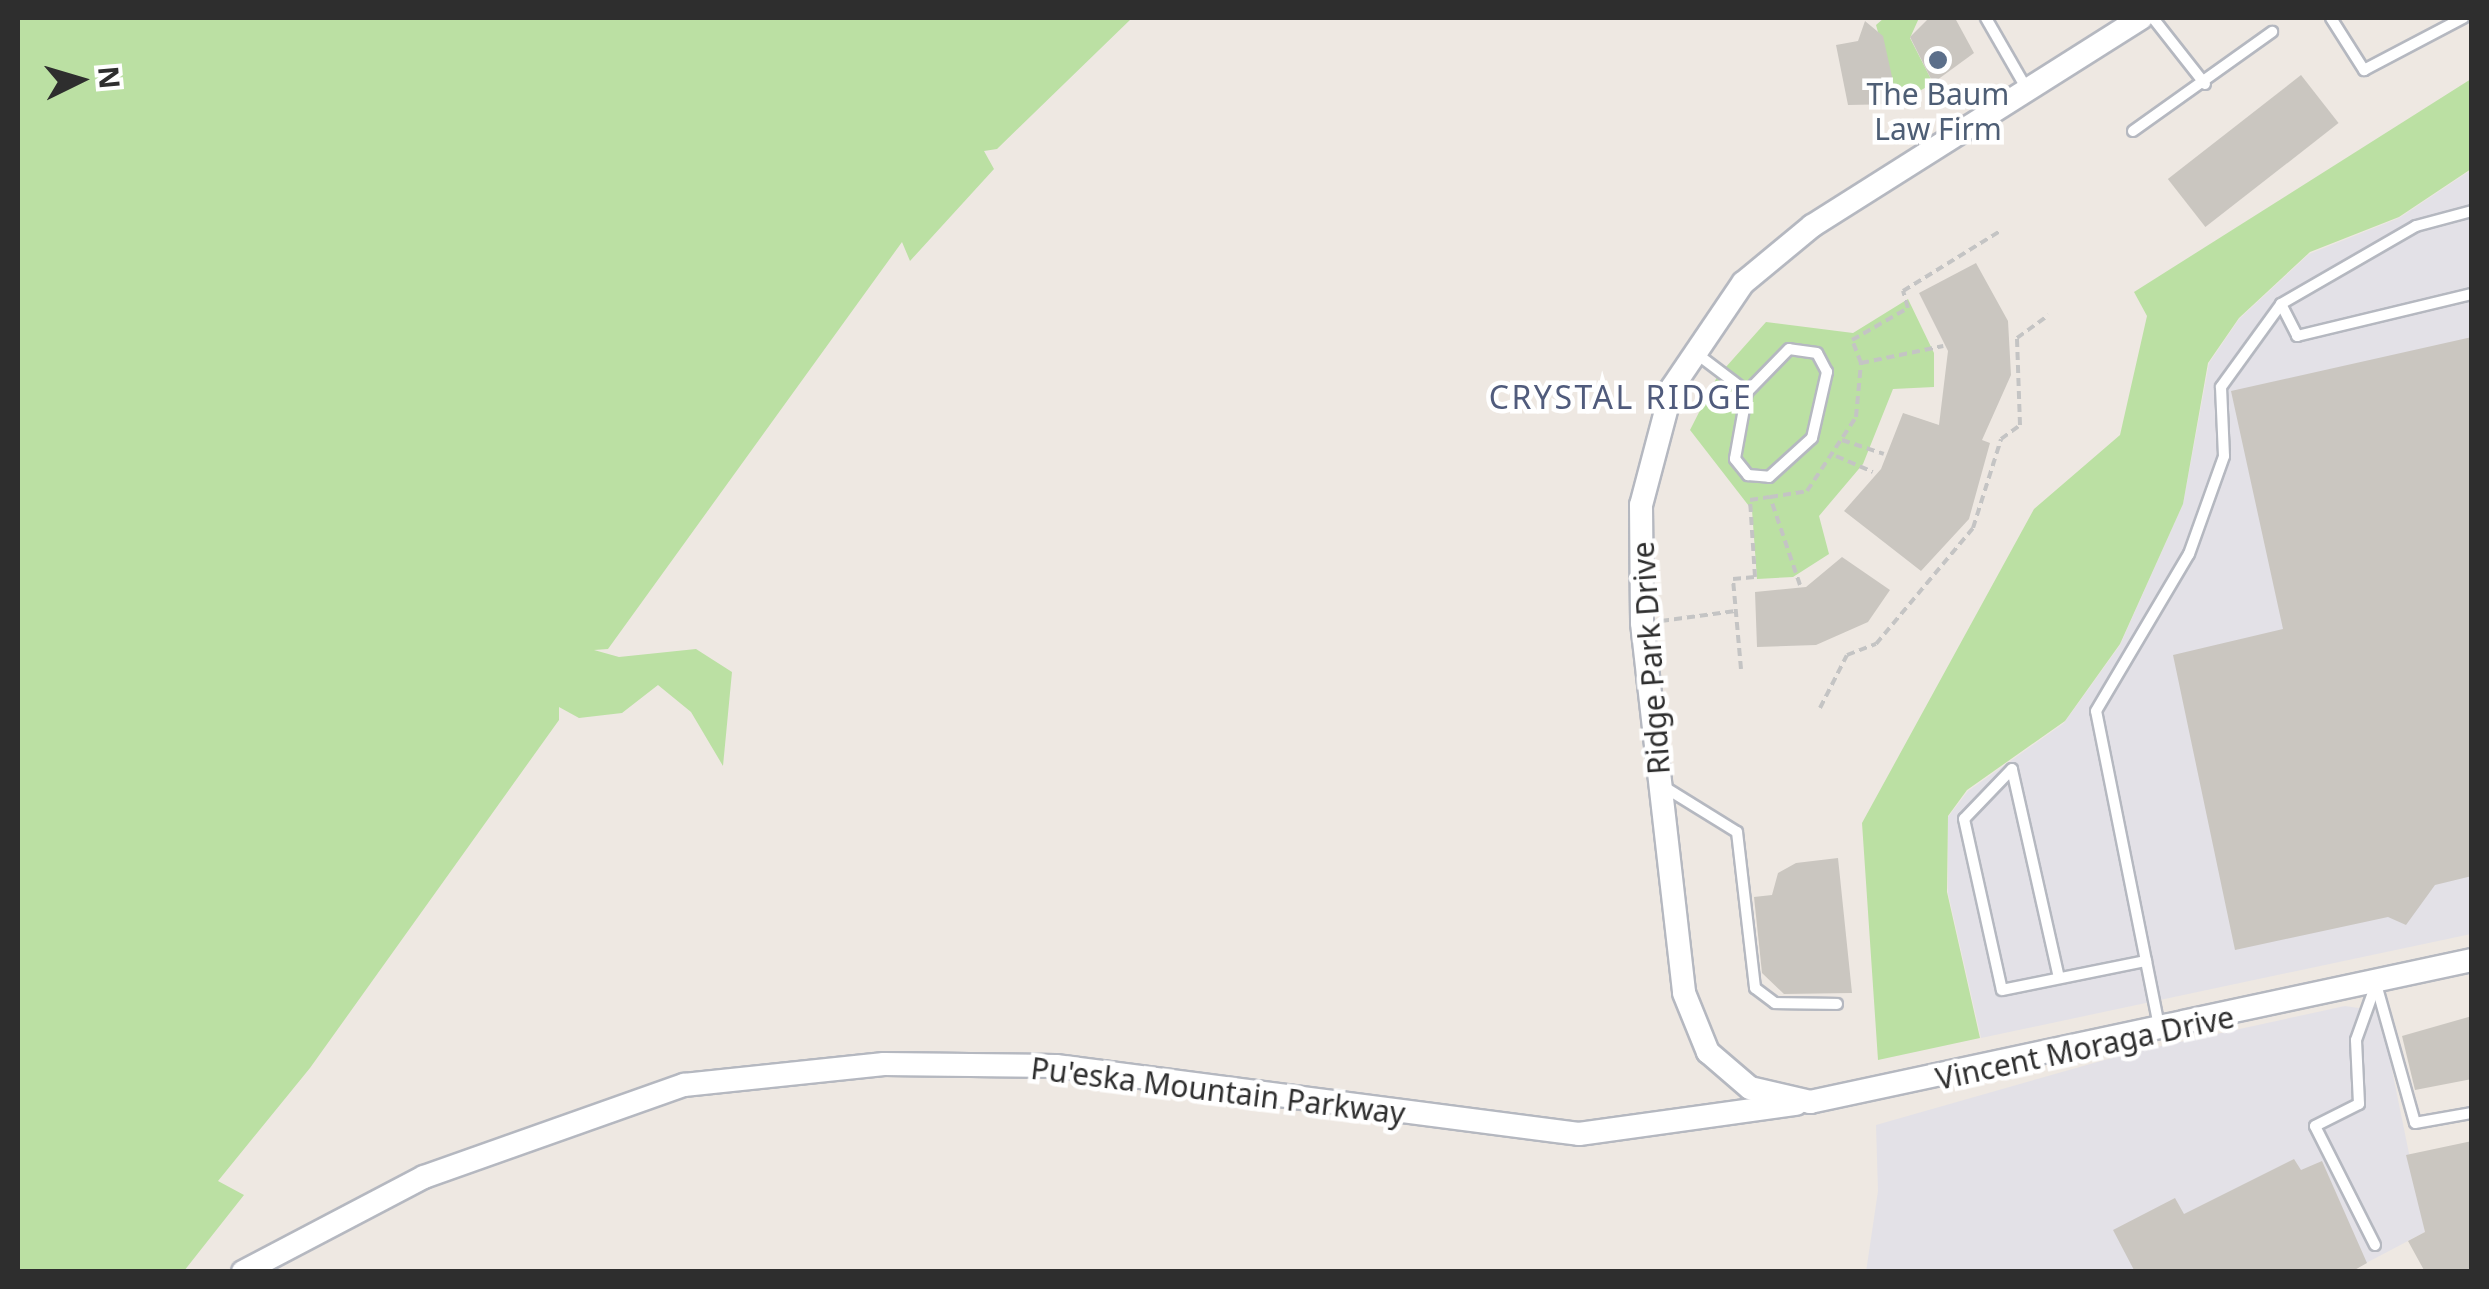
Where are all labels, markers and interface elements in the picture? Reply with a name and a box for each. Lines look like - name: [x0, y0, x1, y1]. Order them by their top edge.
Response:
- north arrow: [30, 30, 130, 130]
- marker: The Baum Law Firm: [1927, 49, 1949, 71]
- text: N: [90, 64, 130, 90]
- place label: The Baum Law Firm: [1867, 76, 2009, 146]
- district label: CRYSTAL RIDGE: [1489, 378, 1753, 416]
- street label: Ridge Park Drive: [1625, 540, 1677, 776]
- street label: Vincent Moraga Drive: [1933, 999, 2237, 1097]
- street label: Pu'eska Mountain Parkway: [1029, 1050, 1407, 1132]

